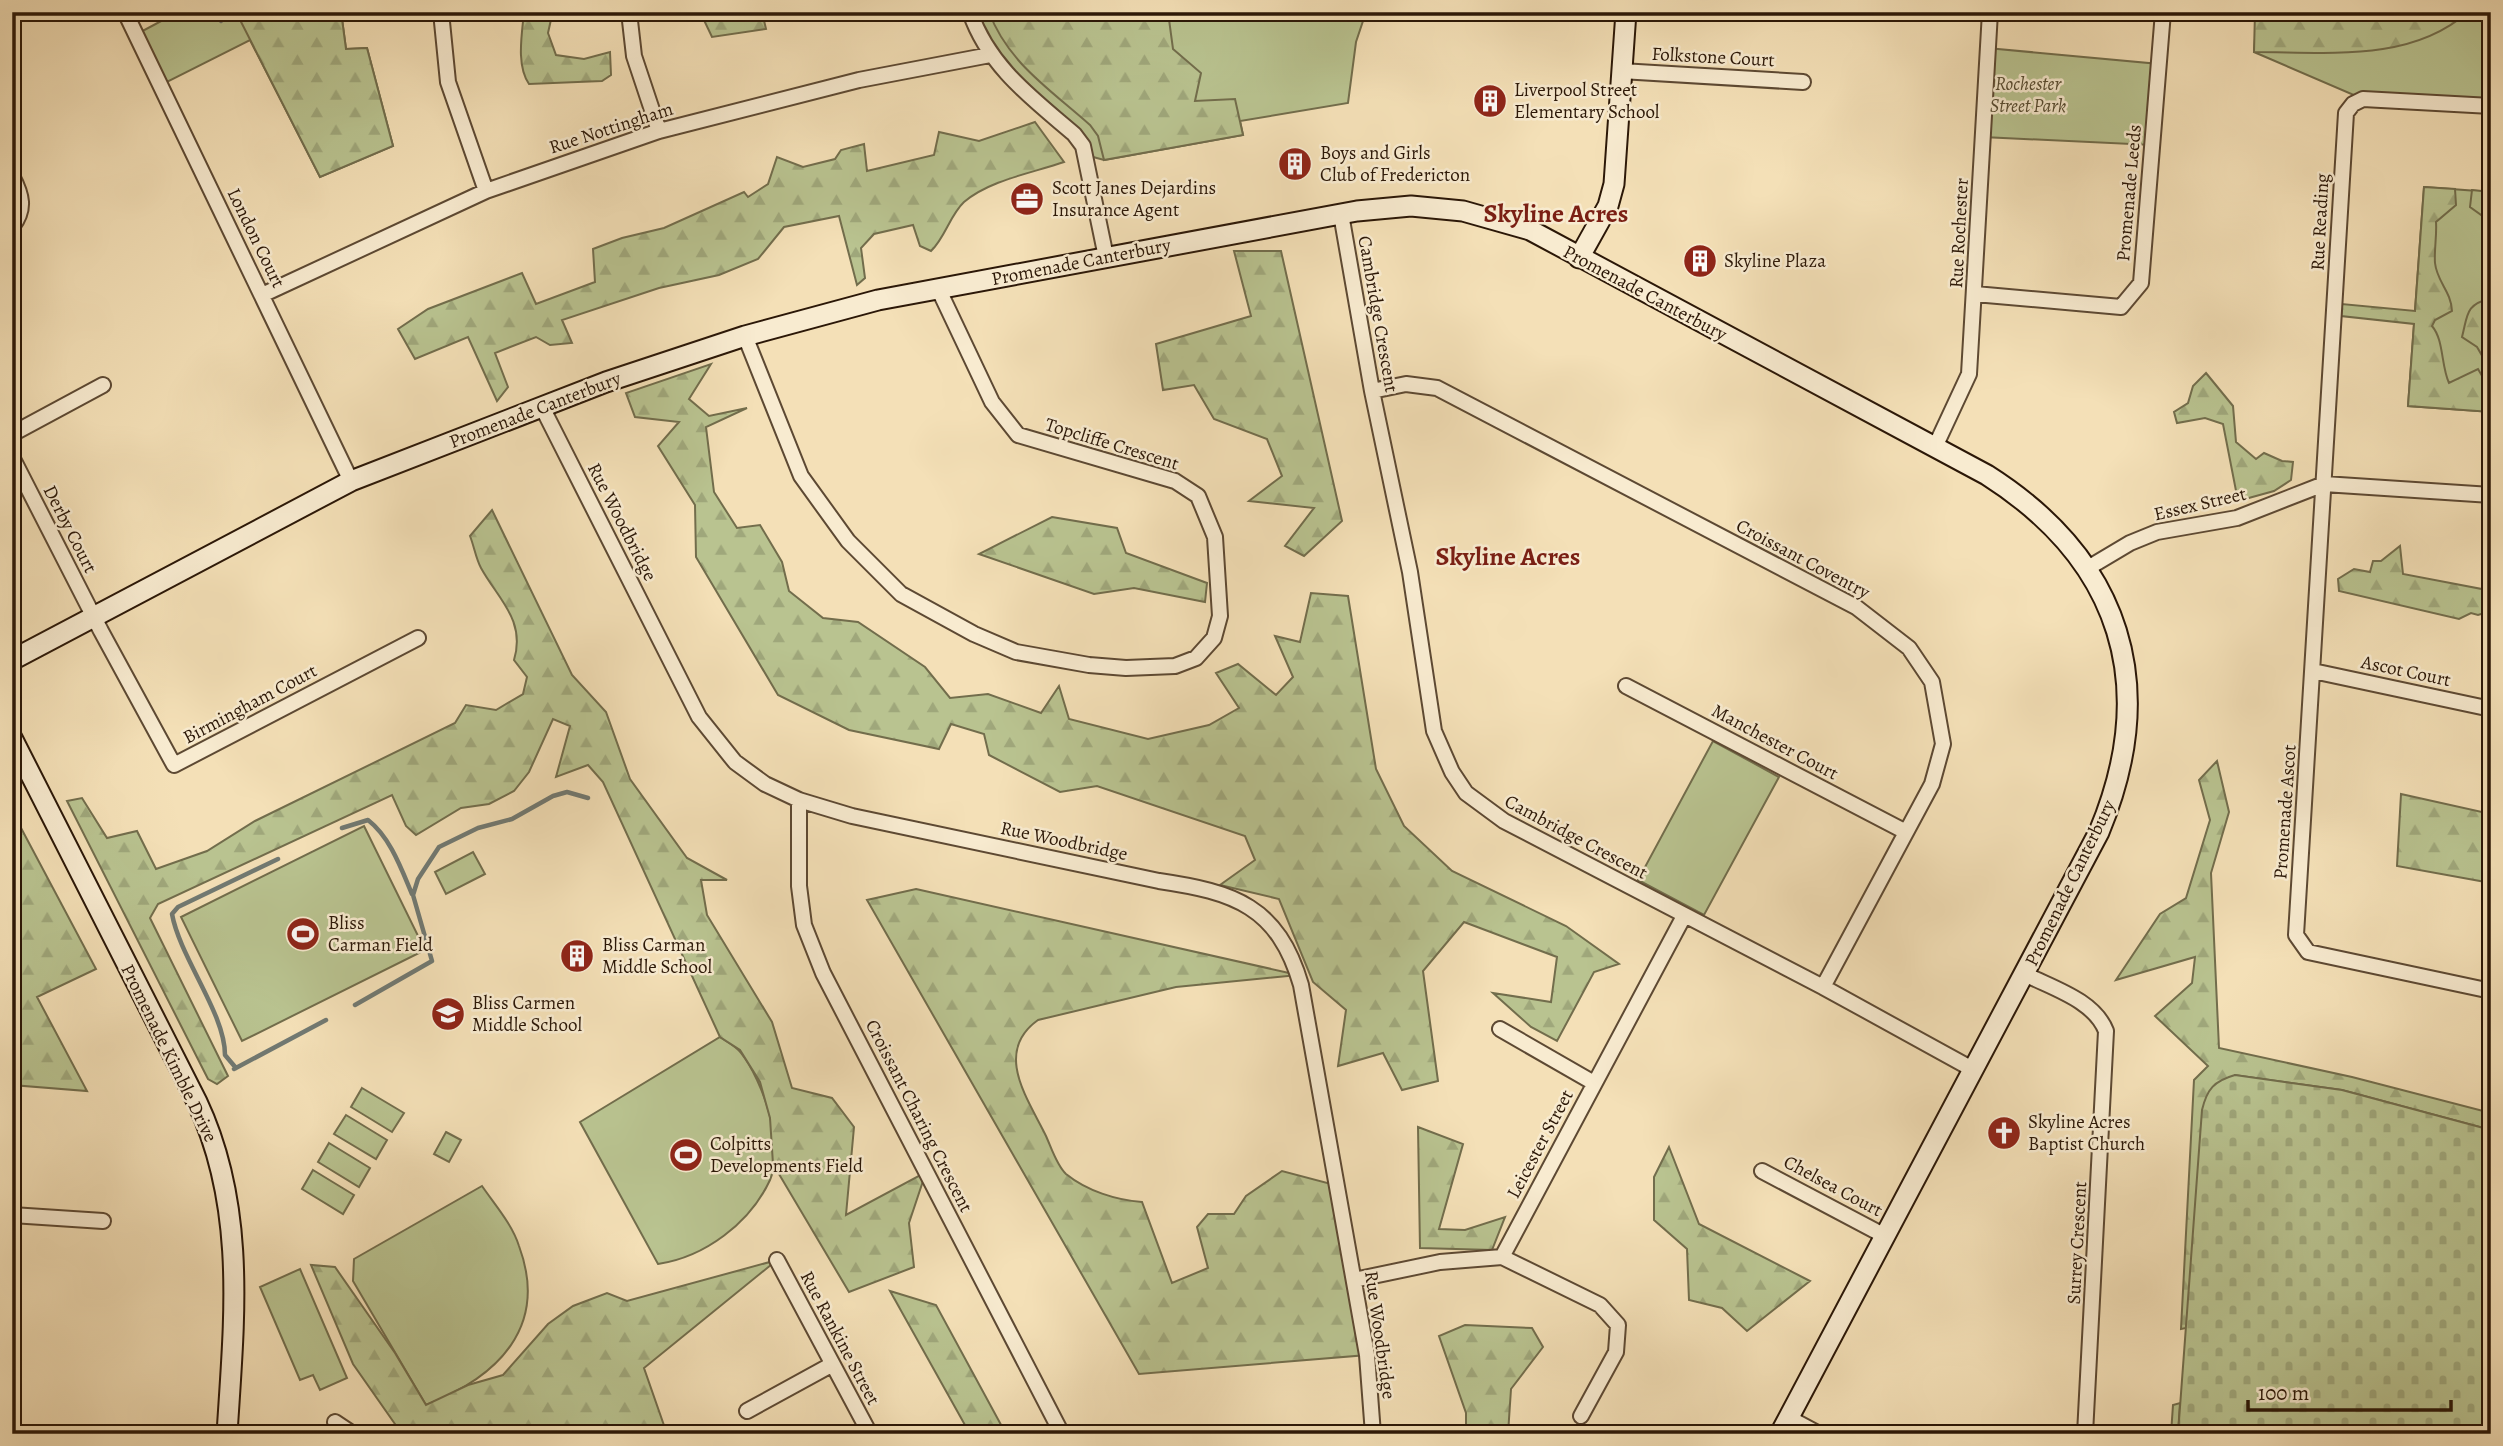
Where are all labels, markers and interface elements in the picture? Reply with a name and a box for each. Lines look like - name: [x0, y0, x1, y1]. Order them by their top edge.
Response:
- street label: Folkstone Court: [1651, 41, 1775, 73]
- park label: Rochester Street Park: [1990, 71, 2066, 119]
- place label: Liverpool Street Elementary School: [1514, 77, 1660, 125]
- building icon: Liverpool Street Elementary School: [1471, 82, 1509, 120]
- street label: Rue Nottingham: [546, 96, 677, 160]
- street label: Promenade Leeds: [2110, 123, 2148, 263]
- place label: Boys and Girls Club of Fredericton: [1320, 140, 1470, 188]
- building icon: Boys and Girls Club of Fredericton: [1276, 145, 1314, 183]
- street label: Rue Reading: [2304, 172, 2336, 271]
- place label: Scott Janes Dejardins Insurance Agent: [1052, 175, 1216, 223]
- street label: Rue Rochester: [1943, 177, 1975, 289]
- office icon: Scott Janes Dejardins Insurance Agent: [1008, 180, 1046, 218]
- street label: London Court: [221, 184, 291, 292]
- district label: Skyline Acres: [1484, 196, 1628, 231]
- street label: Promenade Canterbury: [989, 232, 1173, 292]
- street label: Cambridge Crescent: [1351, 234, 1405, 394]
- street label: Promenade Canterbury: [1559, 239, 1732, 347]
- building icon: Skyline Plaza: [1681, 242, 1719, 280]
- place label: Skyline Plaza: [1724, 248, 1826, 274]
- street label: Promenade Canterbury: [445, 365, 625, 455]
- street label: Topcliffe Crescent: [1042, 411, 1182, 477]
- street label: Rue Woodbridge: [581, 458, 663, 586]
- street label: Derby Court: [37, 481, 103, 577]
- street label: Essex Street: [2151, 481, 2249, 527]
- street label: Croissant Coventry: [1732, 513, 1875, 605]
- district label: Skyline Acres: [1436, 539, 1580, 574]
- street label: Ascot Court: [2358, 649, 2453, 693]
- street label: Birmingham Court: [178, 658, 322, 750]
- street label: Manchester Court: [1707, 698, 1843, 786]
- street label: Promenade Ascot: [2267, 744, 2303, 880]
- street label: Cambridge Crescent: [1500, 788, 1652, 886]
- street label: Promenade Canterbury: [2018, 795, 2122, 971]
- street label: Rue Woodbridge: [998, 815, 1130, 867]
- place label: Bliss Carman Field: [328, 910, 434, 958]
- sports icon: Bliss Carman Field: [284, 915, 322, 953]
- place label: Bliss Carman Middle School: [602, 932, 712, 980]
- building icon: Bliss Carman Middle School: [558, 937, 596, 975]
- street label: Promenade Kimble Drive: [115, 960, 223, 1146]
- place label: Bliss Carmen Middle School: [472, 990, 582, 1038]
- school or university icon: Bliss Carmen Middle School: [429, 995, 467, 1033]
- street label: Croissant Charing Crescent: [859, 1015, 979, 1217]
- street label: Leicester Street: [1500, 1085, 1580, 1203]
- place label: Skyline Acres Baptist Church: [2028, 1109, 2145, 1157]
- church icon: Skyline Acres Baptist Church: [1985, 1114, 2023, 1152]
- place label: Colpitts Developments Field: [710, 1131, 864, 1179]
- sports icon: Colpitts Developments Field: [667, 1136, 705, 1174]
- street label: Chelsea Court: [1779, 1149, 1887, 1223]
- street label: Surrey Crescent: [2061, 1181, 2093, 1305]
- street label: Rue Rankine Street: [794, 1266, 886, 1410]
- street label: Rue Woodbridge: [1358, 1269, 1402, 1401]
- scale bar: [2248, 1369, 2450, 1413]
- text: 100 m: [2258, 1379, 2309, 1407]

